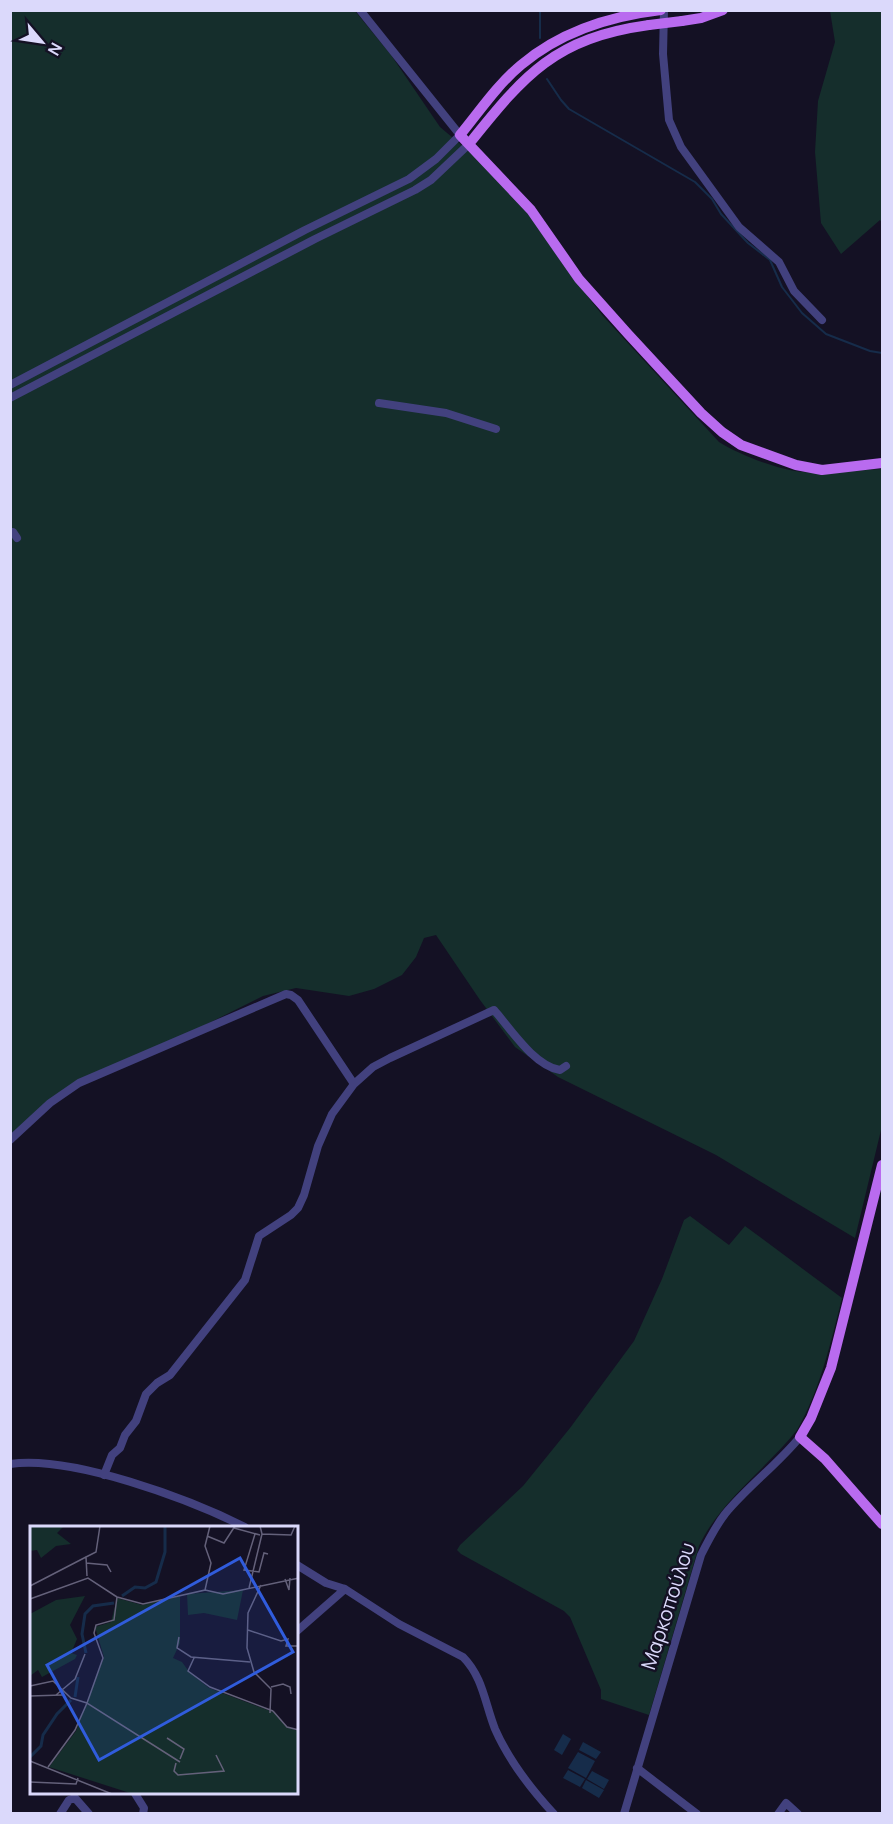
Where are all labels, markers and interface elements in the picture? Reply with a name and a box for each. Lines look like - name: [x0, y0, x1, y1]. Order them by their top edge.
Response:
- north arrow: [12, 12, 72, 72]
- text: N: [43, 39, 68, 60]
- inset map: [30, 1526, 298, 1794]
- street label: Μαρκοπούλου: [634, 1539, 701, 1673]

